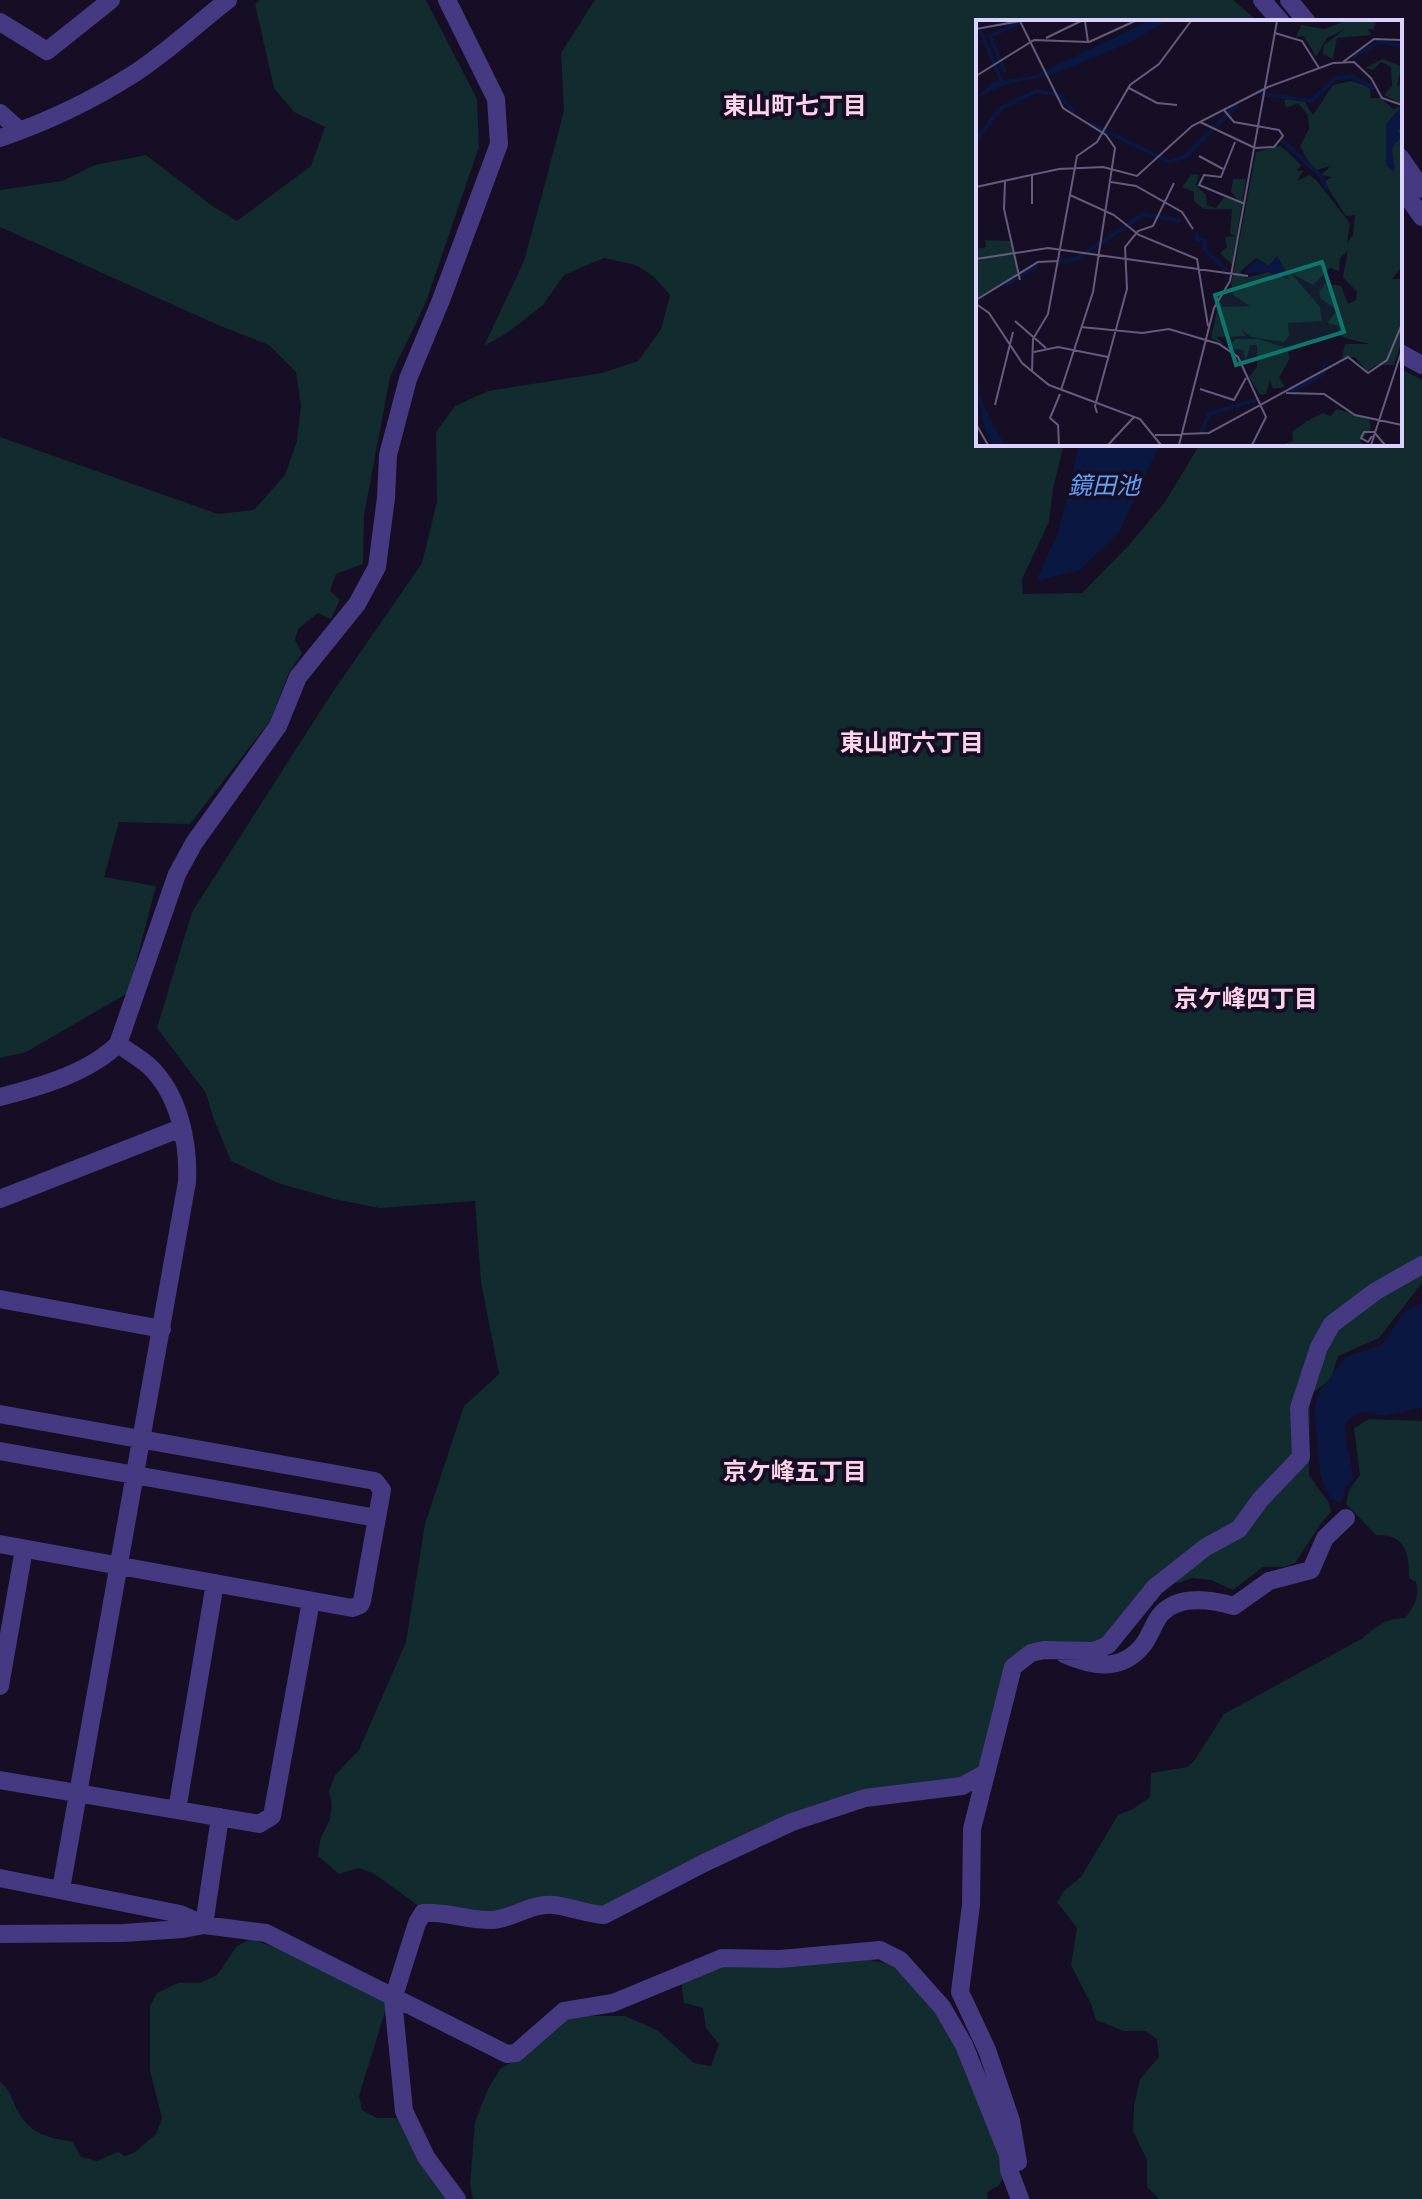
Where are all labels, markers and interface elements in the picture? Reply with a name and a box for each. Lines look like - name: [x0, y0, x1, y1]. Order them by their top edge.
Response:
- inset map: [976, 20, 1402, 446]
- district label: 東山町七丁目: [723, 90, 867, 121]
- water label: 鏡田池: [1068, 470, 1142, 501]
- district label: 東山町六丁目: [840, 727, 984, 758]
- district label: 京ケ峰四丁目: [1174, 983, 1318, 1014]
- district label: 京ケ峰五丁目: [723, 1456, 867, 1487]

